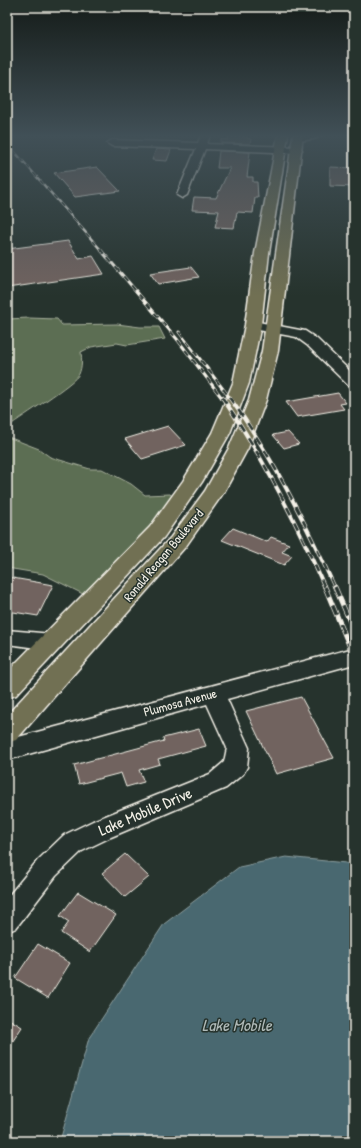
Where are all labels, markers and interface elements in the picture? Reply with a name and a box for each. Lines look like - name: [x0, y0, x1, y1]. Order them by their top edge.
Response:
- street label: Ronald Reagan Boulevard: [119, 505, 207, 605]
- street label: Plumosa Avenue: [141, 684, 219, 720]
- street label: Lake Mobile Drive: [95, 781, 196, 841]
- water label: Lake Mobile: [202, 1013, 273, 1036]

